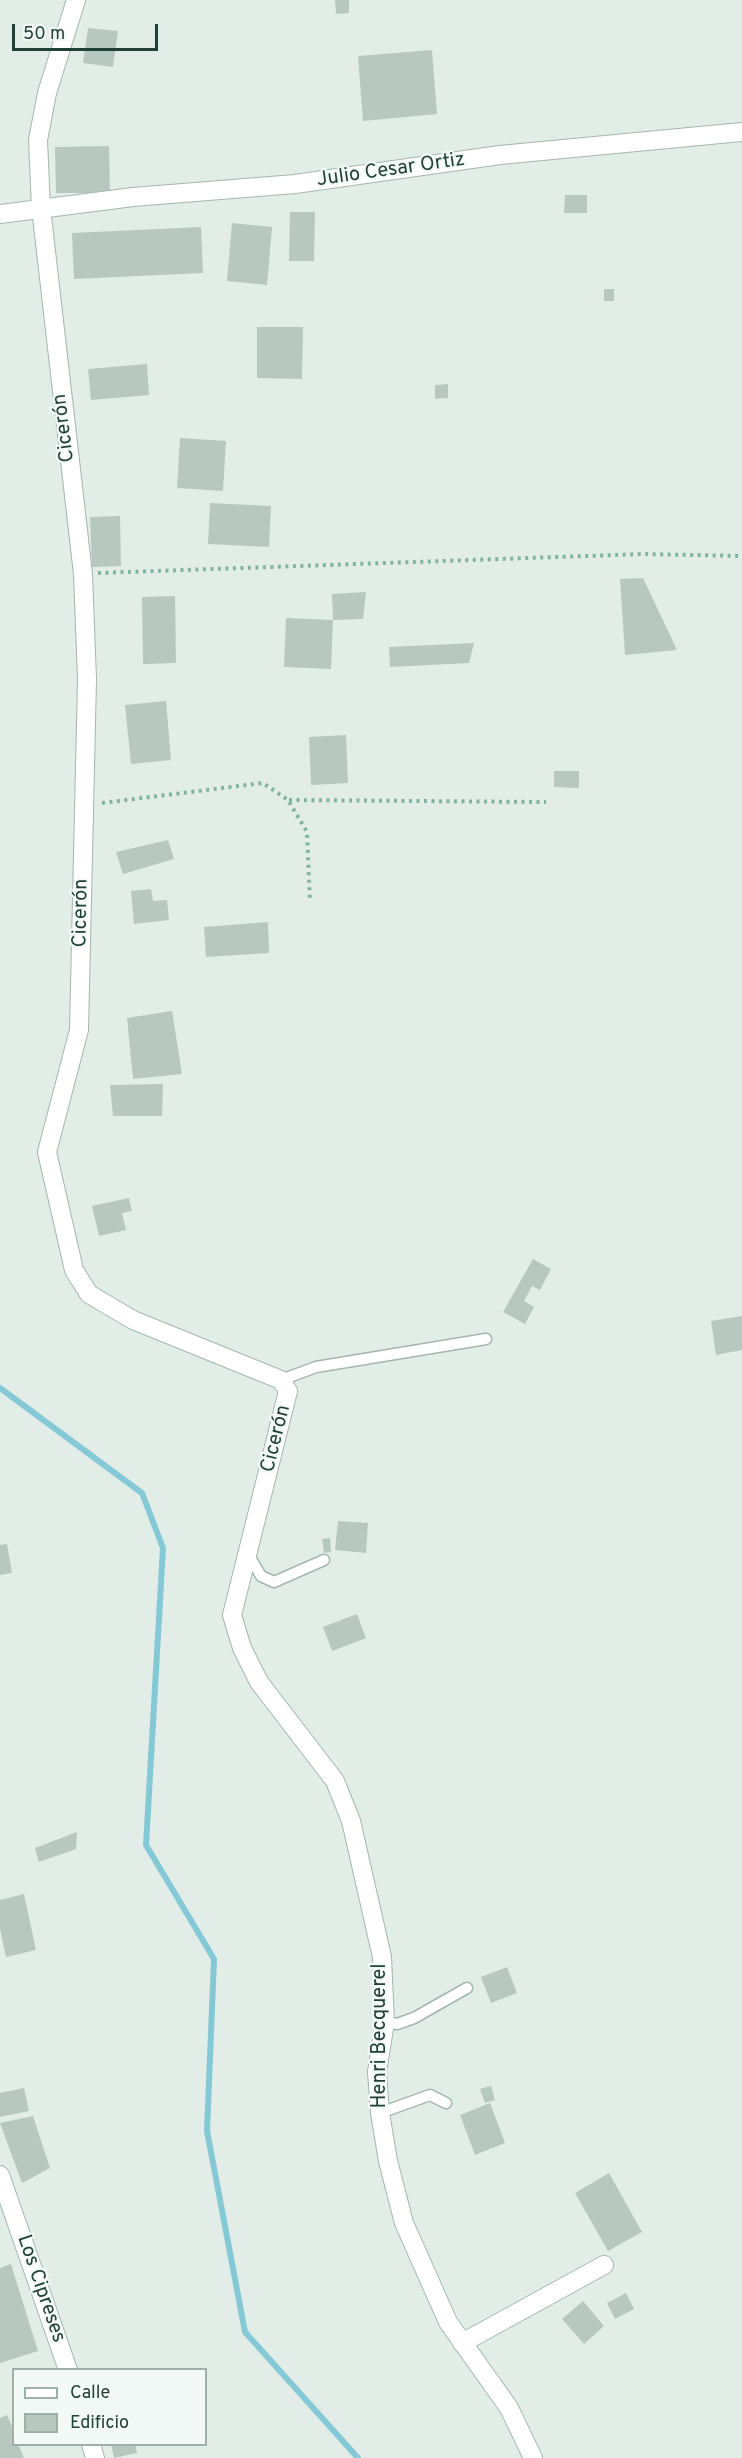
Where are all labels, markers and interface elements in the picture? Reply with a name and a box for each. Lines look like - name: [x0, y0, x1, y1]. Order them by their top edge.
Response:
- scale bar: [15, 12, 160, 50]
- text: 50 m: [23, 23, 65, 46]
- street label: Julio Cesar Ortiz: [315, 149, 467, 193]
- street label: Cicerón: [49, 392, 81, 464]
- street label: Cicerón: [69, 878, 95, 948]
- street label: Cicerón: [257, 1403, 297, 1475]
- street label: Henri Becquerel: [369, 1963, 393, 2109]
- street label: Los Cipreses: [10, 2232, 70, 2346]
- legend: [12, 2368, 207, 2446]
- text: Calle: [70, 2382, 110, 2405]
- text: Edificio: [70, 2412, 129, 2435]

